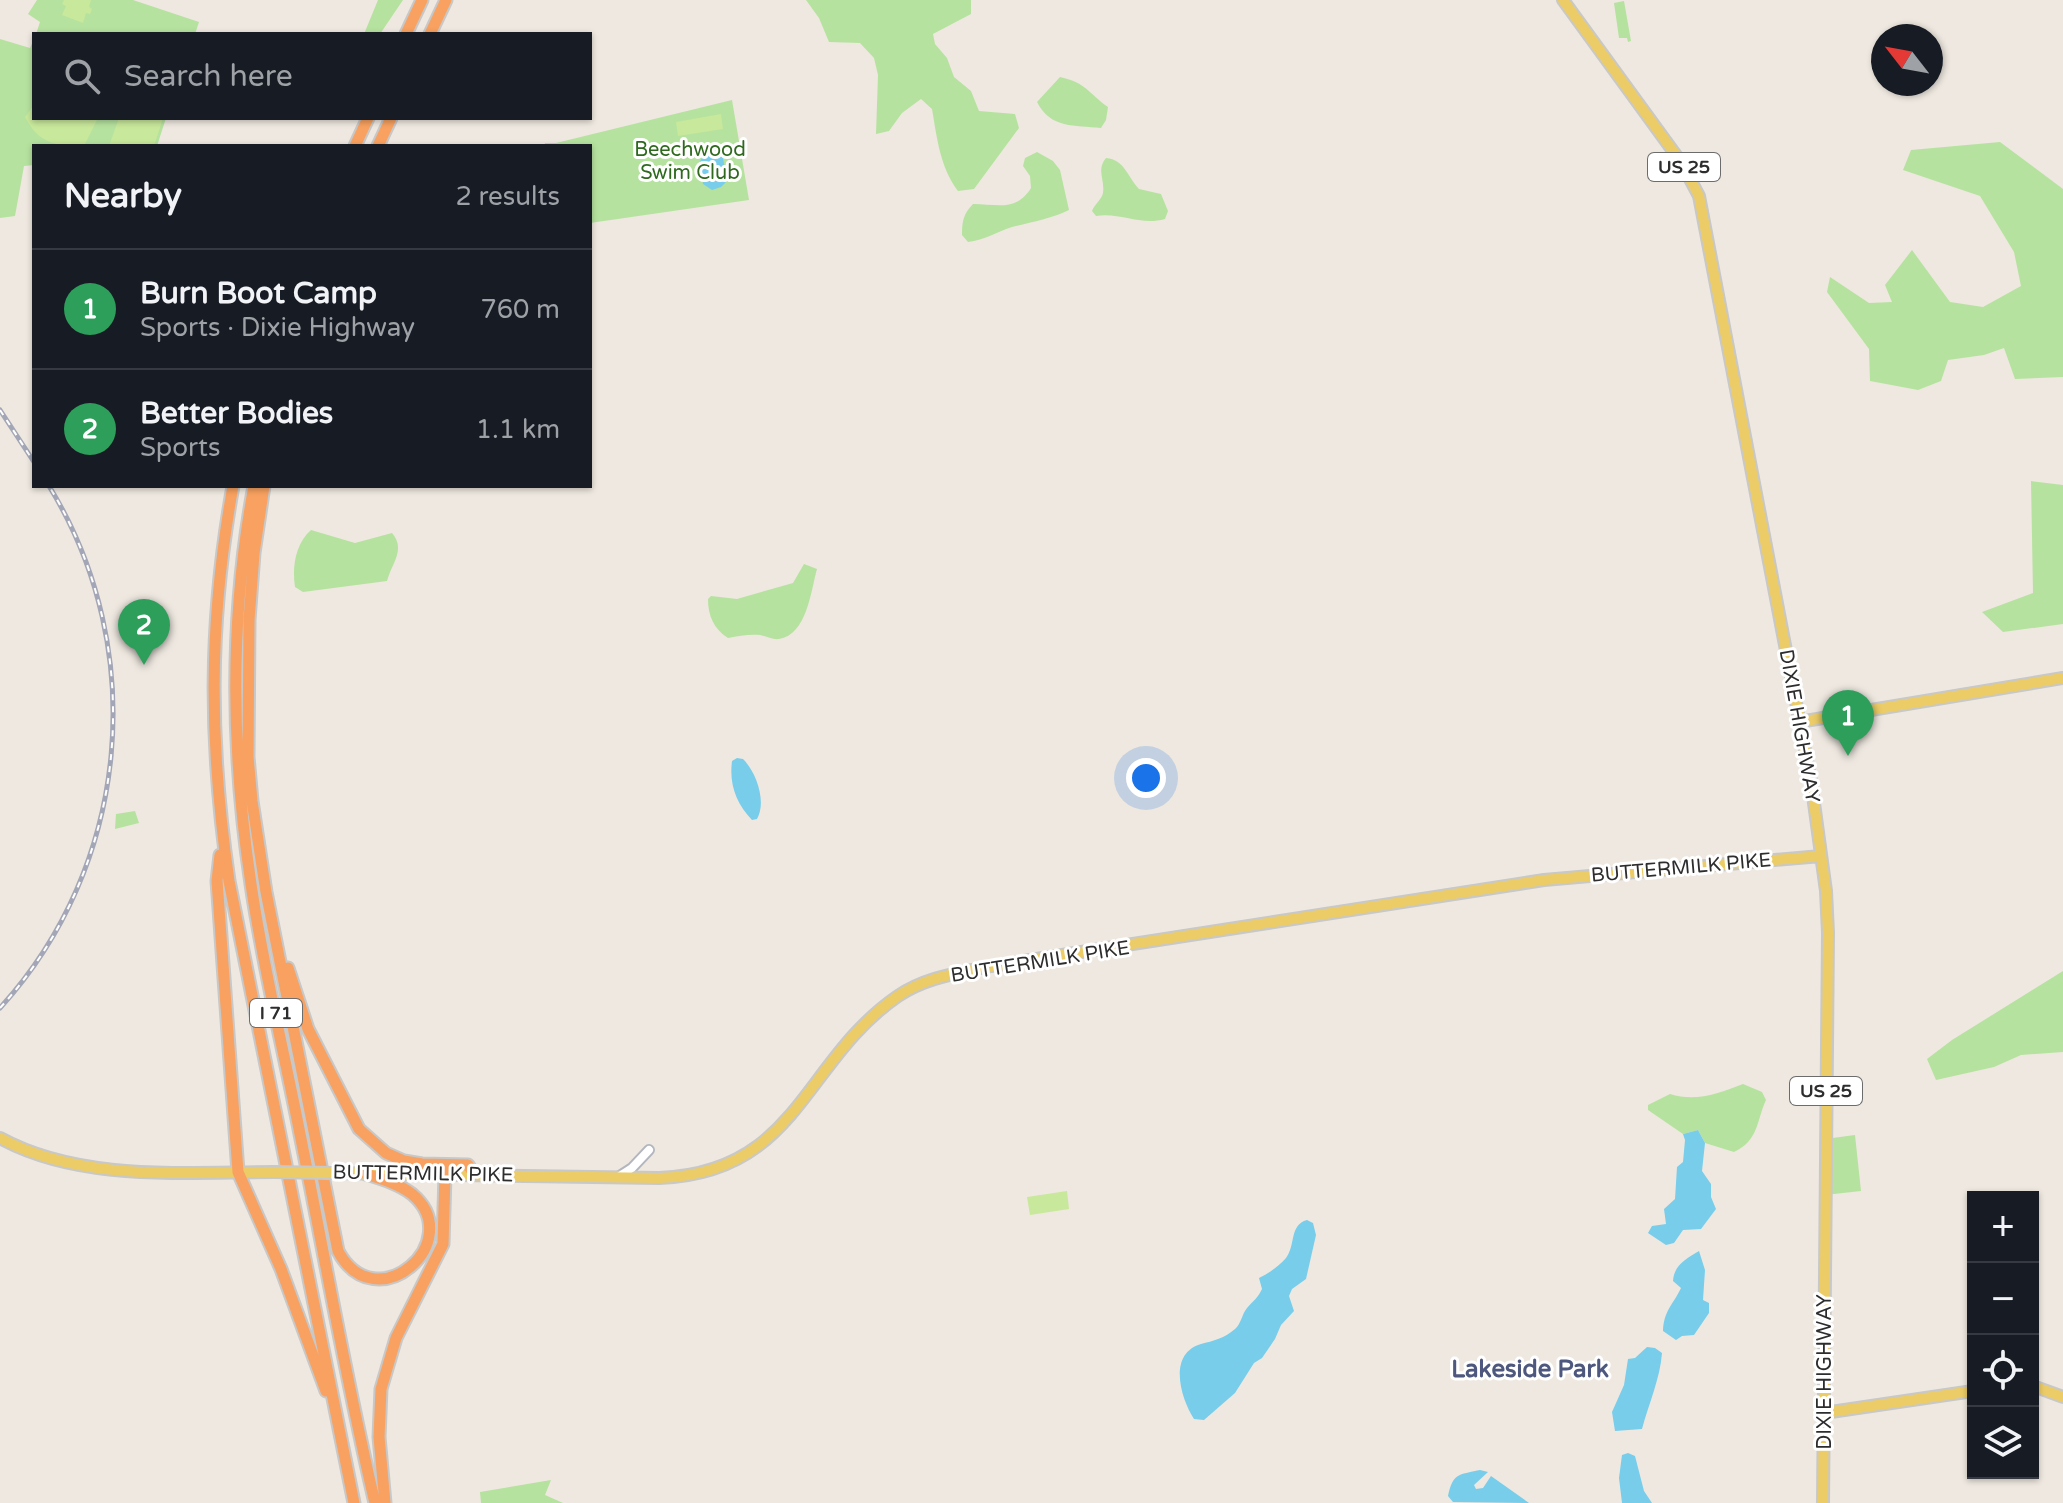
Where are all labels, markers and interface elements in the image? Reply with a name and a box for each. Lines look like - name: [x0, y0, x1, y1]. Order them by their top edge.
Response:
- north arrow: [1871, 24, 1943, 96]
- search box: [32, 32, 592, 120]
- icon: search: [60, 54, 104, 98]
- text: Search here: [124, 58, 293, 95]
- park label: Beechwood Swim Club: [634, 138, 746, 185]
- road number: US 25: [1648, 153, 1720, 181]
- text: Nearby: [64, 176, 182, 217]
- text: 2 results: [455, 181, 560, 212]
- text: Burn Boot Camp: [140, 275, 377, 312]
- text: 1: [82, 294, 98, 325]
- text: 760 m: [480, 294, 560, 325]
- text: Sports · Dixie Highway: [140, 312, 415, 343]
- text: Better Bodies: [140, 395, 333, 432]
- text: 2: [82, 414, 98, 445]
- text: 1.1 km: [476, 414, 560, 445]
- text: Sports: [140, 432, 220, 463]
- pin: 2: [118, 599, 170, 665]
- street label: DIXIE HIGHWAY: [1774, 647, 1824, 805]
- pin: 1: [1822, 690, 1874, 756]
- your location: [1126, 758, 1166, 798]
- street label: BUTTERMILK PIKE: [1590, 848, 1772, 888]
- street label: BUTTERMILK PIKE: [949, 936, 1131, 988]
- road number: I 71: [250, 999, 302, 1027]
- road number: US 25: [1790, 1077, 1862, 1105]
- street label: BUTTERMILK PIKE: [332, 1160, 514, 1188]
- map controls: [1967, 1191, 2039, 1479]
- button: +: [1967, 1191, 2039, 1263]
- button: −: [1967, 1263, 2039, 1335]
- street label: DIXIE HIGHWAY: [1813, 1294, 1837, 1450]
- button: locate: [1967, 1335, 2039, 1407]
- district label: Lakeside Park: [1451, 1355, 1609, 1384]
- button: layers: [1967, 1407, 2039, 1479]

